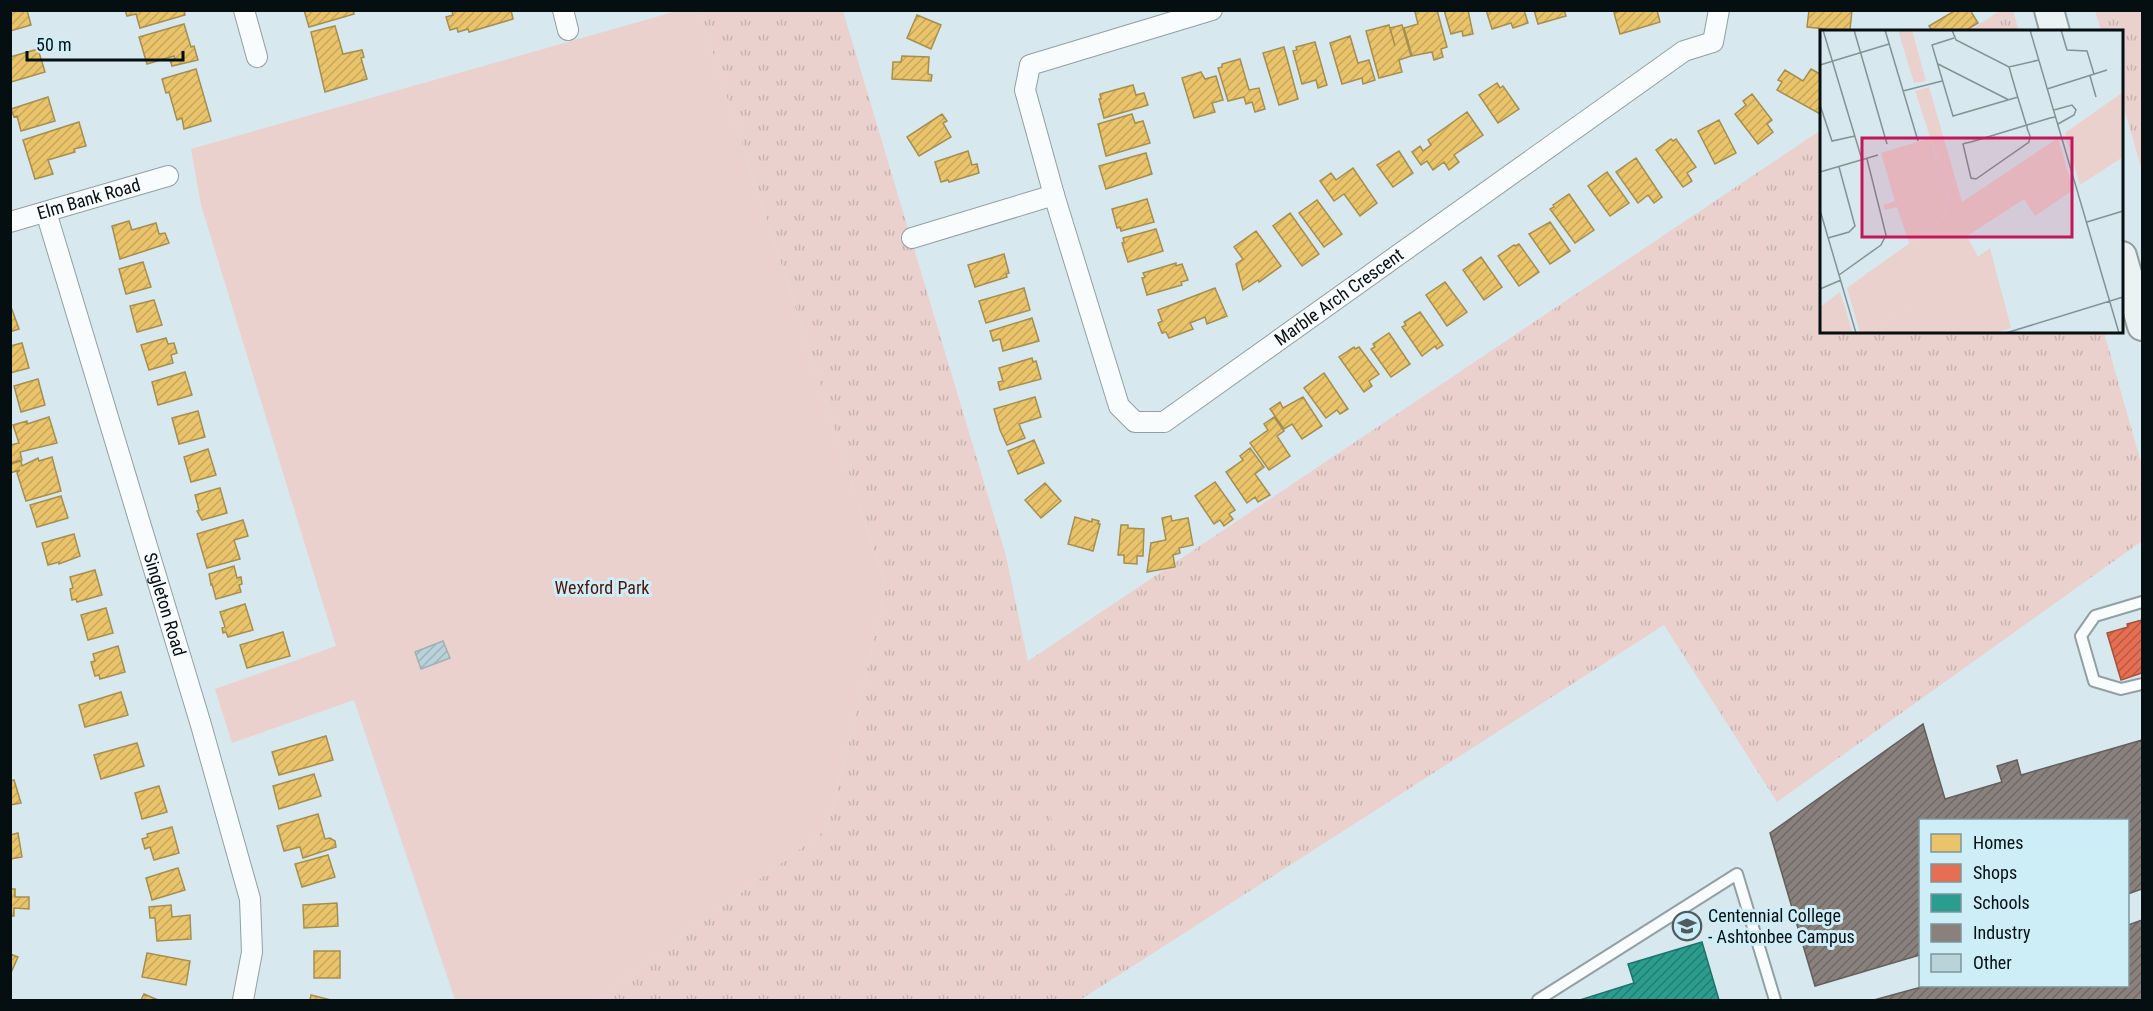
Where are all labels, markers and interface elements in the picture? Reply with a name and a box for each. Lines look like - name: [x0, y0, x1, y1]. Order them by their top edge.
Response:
- scale bar: [27, 24, 183, 62]
- inset map: [1820, 30, 2123, 333]
- text: 50 m: [36, 34, 71, 55]
- street label: Elm Bank Road: [35, 174, 143, 224]
- street label: Marble Arch Crescent: [1270, 244, 1407, 350]
- street label: Singleton Road: [140, 550, 191, 659]
- park label: Wexford Park: [555, 577, 649, 598]
- legend: [1919, 819, 2129, 987]
- text: Homes: [1973, 832, 2023, 853]
- text: Shops: [1973, 862, 2017, 883]
- text: Schools: [1973, 892, 2030, 913]
- place label: Centennial College - Ashtonbee Campus: [1708, 905, 1855, 947]
- school or university icon: Centennial College - Ashtonbee Campus: [1671, 910, 1703, 942]
- text: Industry: [1973, 922, 2031, 943]
- text: Other: [1973, 952, 2012, 973]

